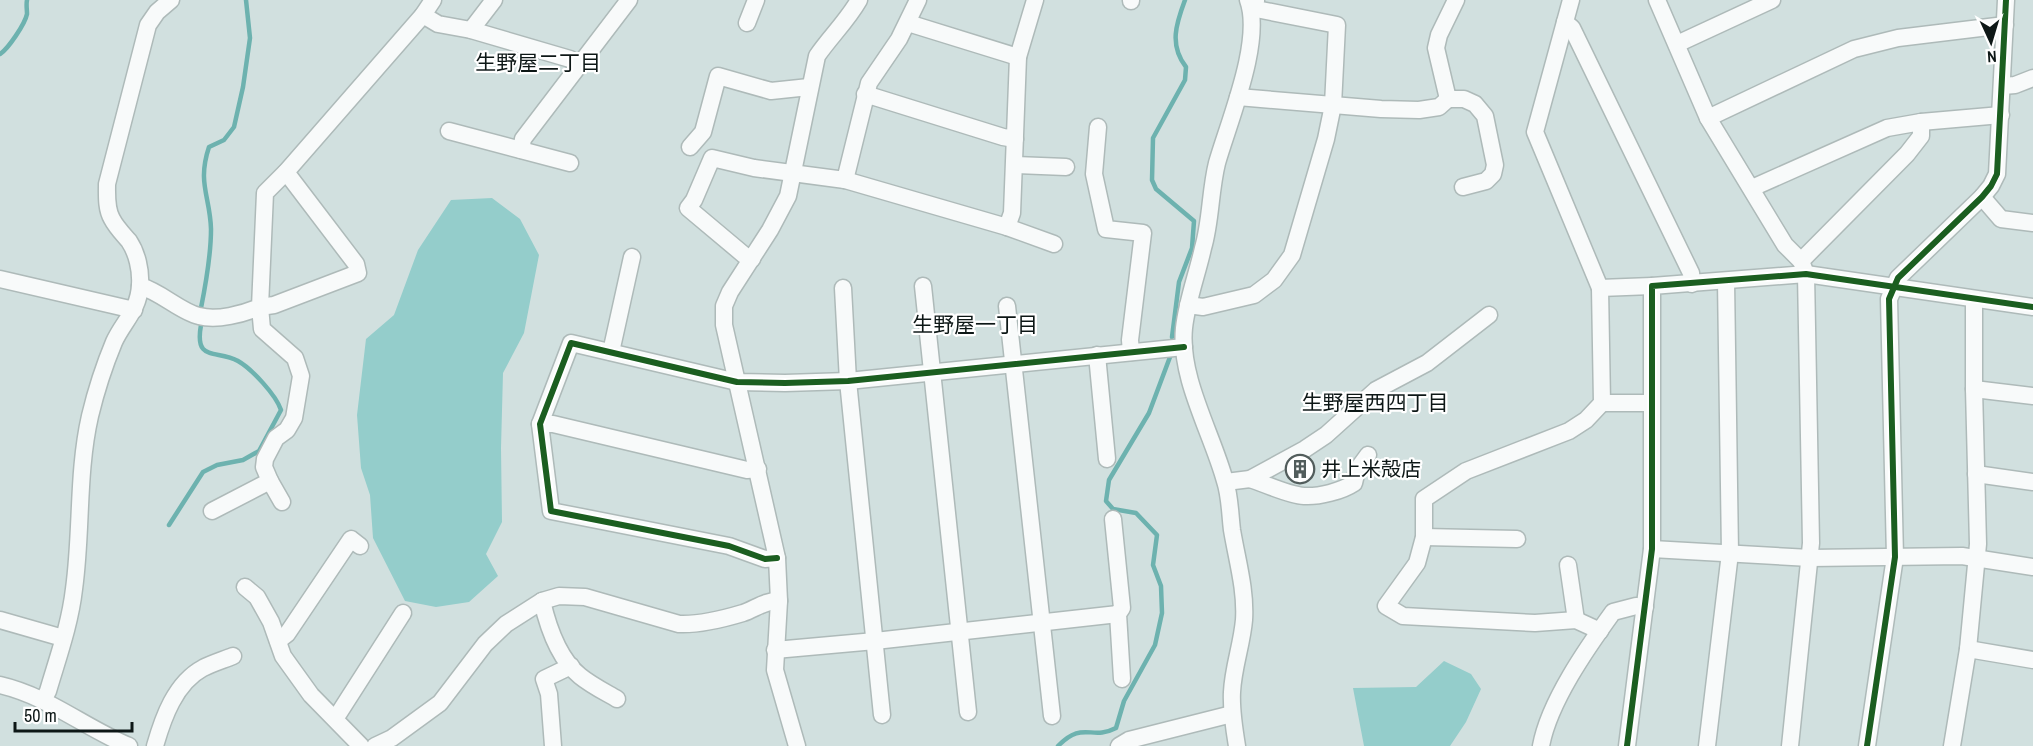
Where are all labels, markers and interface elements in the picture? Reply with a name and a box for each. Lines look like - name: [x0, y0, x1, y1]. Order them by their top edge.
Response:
- north arrow: [1961, 12, 2021, 72]
- text: N: [1987, 46, 1998, 68]
- district label: 生野屋二丁目: [475, 48, 601, 77]
- district label: 生野屋一丁目: [912, 310, 1038, 339]
- district label: 生野屋西四丁目: [1302, 388, 1449, 417]
- building icon: 井上米殻店: [1284, 453, 1316, 485]
- place label: 井上米殻店: [1321, 455, 1421, 482]
- scale bar: [15, 695, 132, 733]
- text: 50 m: [24, 703, 57, 728]

